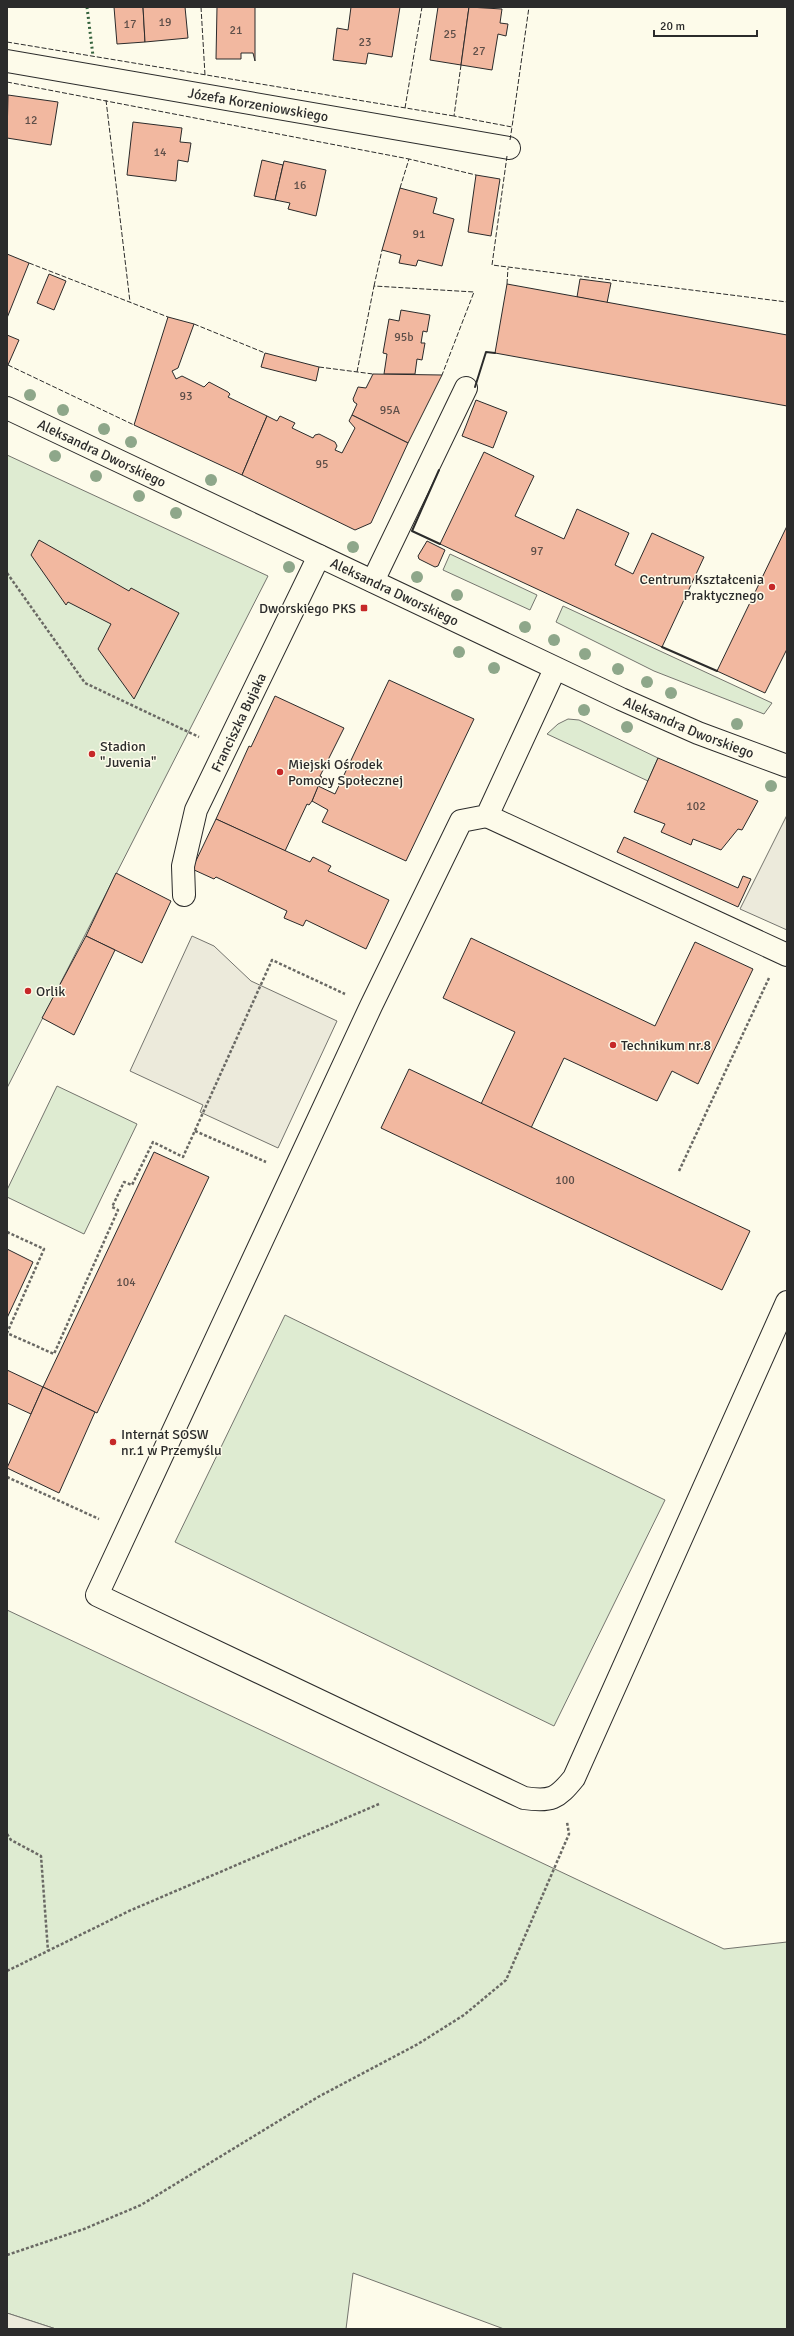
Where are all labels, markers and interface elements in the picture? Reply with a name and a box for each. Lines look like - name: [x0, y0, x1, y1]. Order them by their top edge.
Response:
- scale bar: [654, 12, 757, 38]
- house number: 19: [159, 15, 171, 30]
- house number: 17: [124, 17, 136, 32]
- text: 20 m: [660, 19, 685, 34]
- house number: 21: [230, 23, 242, 38]
- house number: 25: [444, 27, 456, 42]
- house number: 23: [359, 35, 371, 50]
- house number: 27: [473, 44, 485, 59]
- street label: Józefa Korzeniowskiego: [187, 84, 330, 125]
- house number: 12: [25, 113, 37, 128]
- house number: 14: [154, 145, 167, 160]
- house number: 16: [294, 178, 306, 193]
- house number: 91: [413, 227, 425, 242]
- house number: 95b: [394, 330, 414, 345]
- house number: 93: [180, 389, 192, 404]
- house number: 95A: [380, 403, 401, 418]
- street label: Aleksandra Dworskiego: [35, 415, 169, 491]
- house number: 95: [316, 457, 328, 472]
- house number: 97: [531, 544, 543, 559]
- street label: Aleksandra Dworskiego: [328, 554, 462, 629]
- place label: Centrum Kształcenia Praktycznego: [640, 571, 764, 604]
- marker: Centrum Kształcenia Praktycznego: [767, 582, 777, 592]
- place label: Dworskiego PKS: [259, 600, 356, 617]
- marker: Dworskiego PKS: [359, 603, 369, 613]
- street label: Franciszka Bujaka: [207, 670, 270, 775]
- street label: Aleksandra Dworskiego: [621, 693, 757, 762]
- place label: Stadion "Juvenia": [100, 738, 156, 771]
- marker: Stadion "Juvenia": [87, 749, 97, 759]
- place label: Miejski Ośrodek Pomocy Społecznej: [288, 756, 403, 789]
- marker: Miejski Ośrodek Pomocy Społecznej: [275, 767, 285, 777]
- house number: 102: [686, 799, 706, 814]
- place label: Orlik: [36, 983, 65, 1000]
- marker: Orlik: [23, 986, 33, 996]
- place label: Technikum nr.8: [621, 1037, 711, 1054]
- marker: Technikum nr.8: [608, 1040, 618, 1050]
- house number: 100: [555, 1173, 575, 1188]
- house number: 104: [116, 1275, 136, 1290]
- place label: Internat SOSW nr.1 w Przemyślu: [121, 1426, 222, 1459]
- marker: Internat SOSW nr.1 w Przemyślu: [108, 1437, 118, 1447]

